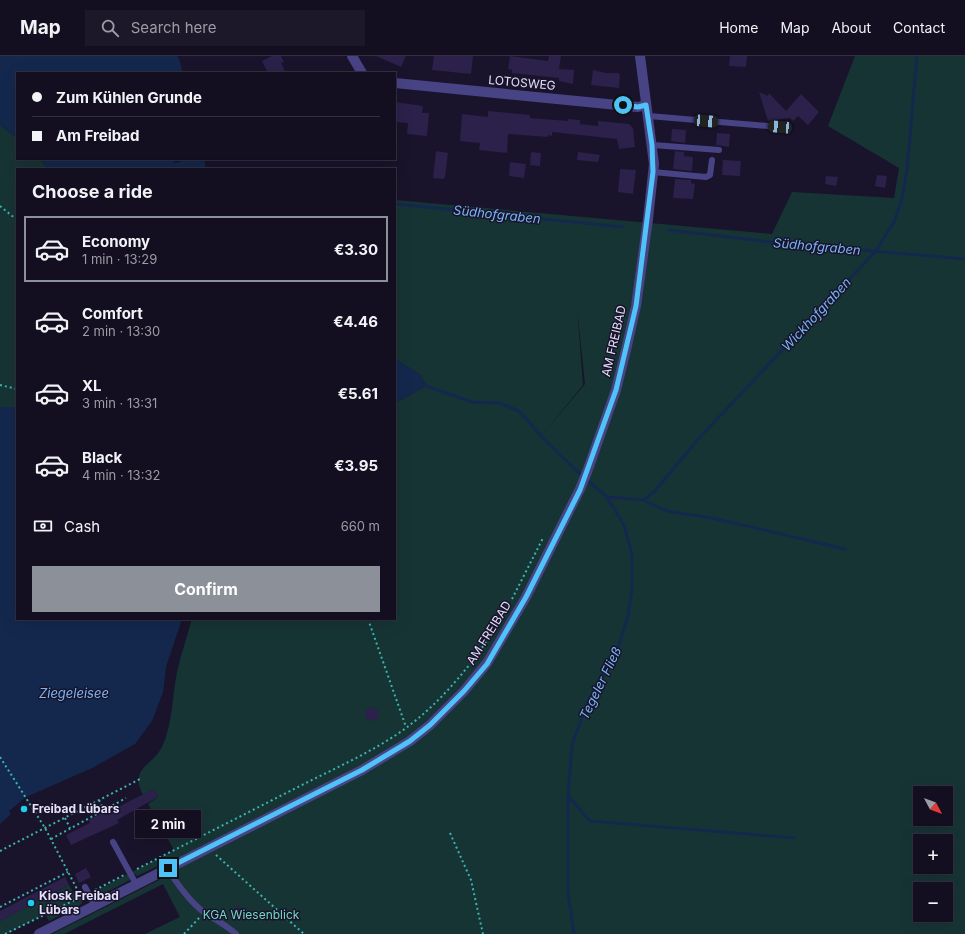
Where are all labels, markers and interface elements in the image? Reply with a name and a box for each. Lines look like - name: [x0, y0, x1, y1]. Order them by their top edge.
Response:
- search box: [85, 10, 365, 46]
- text: Map: [20, 16, 61, 39]
- icon: search: [99, 17, 121, 39]
- text: Search here: [131, 18, 216, 37]
- text: Home: [719, 19, 758, 36]
- text: Map: [780, 19, 810, 36]
- text: About: [832, 19, 871, 36]
- text: Contact: [893, 19, 945, 36]
- street label: LOTOSWEG: [488, 72, 556, 93]
- text: Zum Kühlen Grunde: [56, 88, 202, 107]
- route start: [614, 96, 632, 114]
- car: [694, 114, 718, 128]
- car: [768, 120, 792, 134]
- text: Am Freibad: [56, 126, 139, 145]
- text: Choose a ride: [32, 181, 153, 202]
- water label: Südhofgraben: [453, 201, 542, 227]
- icon: car: [34, 231, 70, 267]
- text: Economy: [82, 232, 150, 251]
- water label: Südhofgraben: [773, 234, 862, 258]
- text: €3.30: [334, 240, 378, 259]
- text: 1 min · 13:29: [82, 251, 157, 267]
- water label: Wickhofgraben: [778, 274, 854, 354]
- icon: car: [34, 303, 70, 339]
- text: Comfort: [82, 304, 143, 323]
- street label: AM FREIBAD: [598, 304, 629, 378]
- text: €4.46: [333, 312, 378, 331]
- text: 2 min · 13:30: [82, 323, 160, 339]
- icon: car: [34, 375, 70, 411]
- text: XL: [82, 376, 102, 395]
- text: €5.61: [338, 384, 378, 403]
- text: 3 min · 13:31: [82, 395, 157, 411]
- icon: car: [34, 447, 70, 483]
- text: Black: [82, 448, 122, 467]
- text: €3.95: [334, 456, 378, 475]
- text: 4 min · 13:32: [82, 467, 160, 483]
- icon: cash: [32, 515, 54, 537]
- text: Cash: [64, 517, 100, 536]
- text: 660 m: [341, 518, 380, 534]
- button: Confirm: [32, 566, 380, 612]
- street label: AM FREIBAD: [463, 598, 514, 667]
- water label: Tegeler Fließ: [575, 644, 625, 722]
- water label: Ziegeleisee: [39, 685, 109, 701]
- north arrow: [913, 786, 953, 826]
- map controls: [913, 786, 953, 922]
- place label: Freibad Lübars: [32, 801, 120, 816]
- marker: Freibad Lübars: [19, 804, 29, 814]
- callout: 2 min: [135, 810, 201, 838]
- text: 2 min: [151, 816, 185, 832]
- button: +: [913, 834, 953, 874]
- route end: [159, 859, 177, 877]
- button: −: [913, 882, 953, 922]
- place label: Kiosk Freibad Lübars: [39, 888, 119, 917]
- marker: Kiosk Freibad Lübars: [26, 898, 36, 908]
- park label: KGA Wiesenblick: [203, 907, 300, 922]

